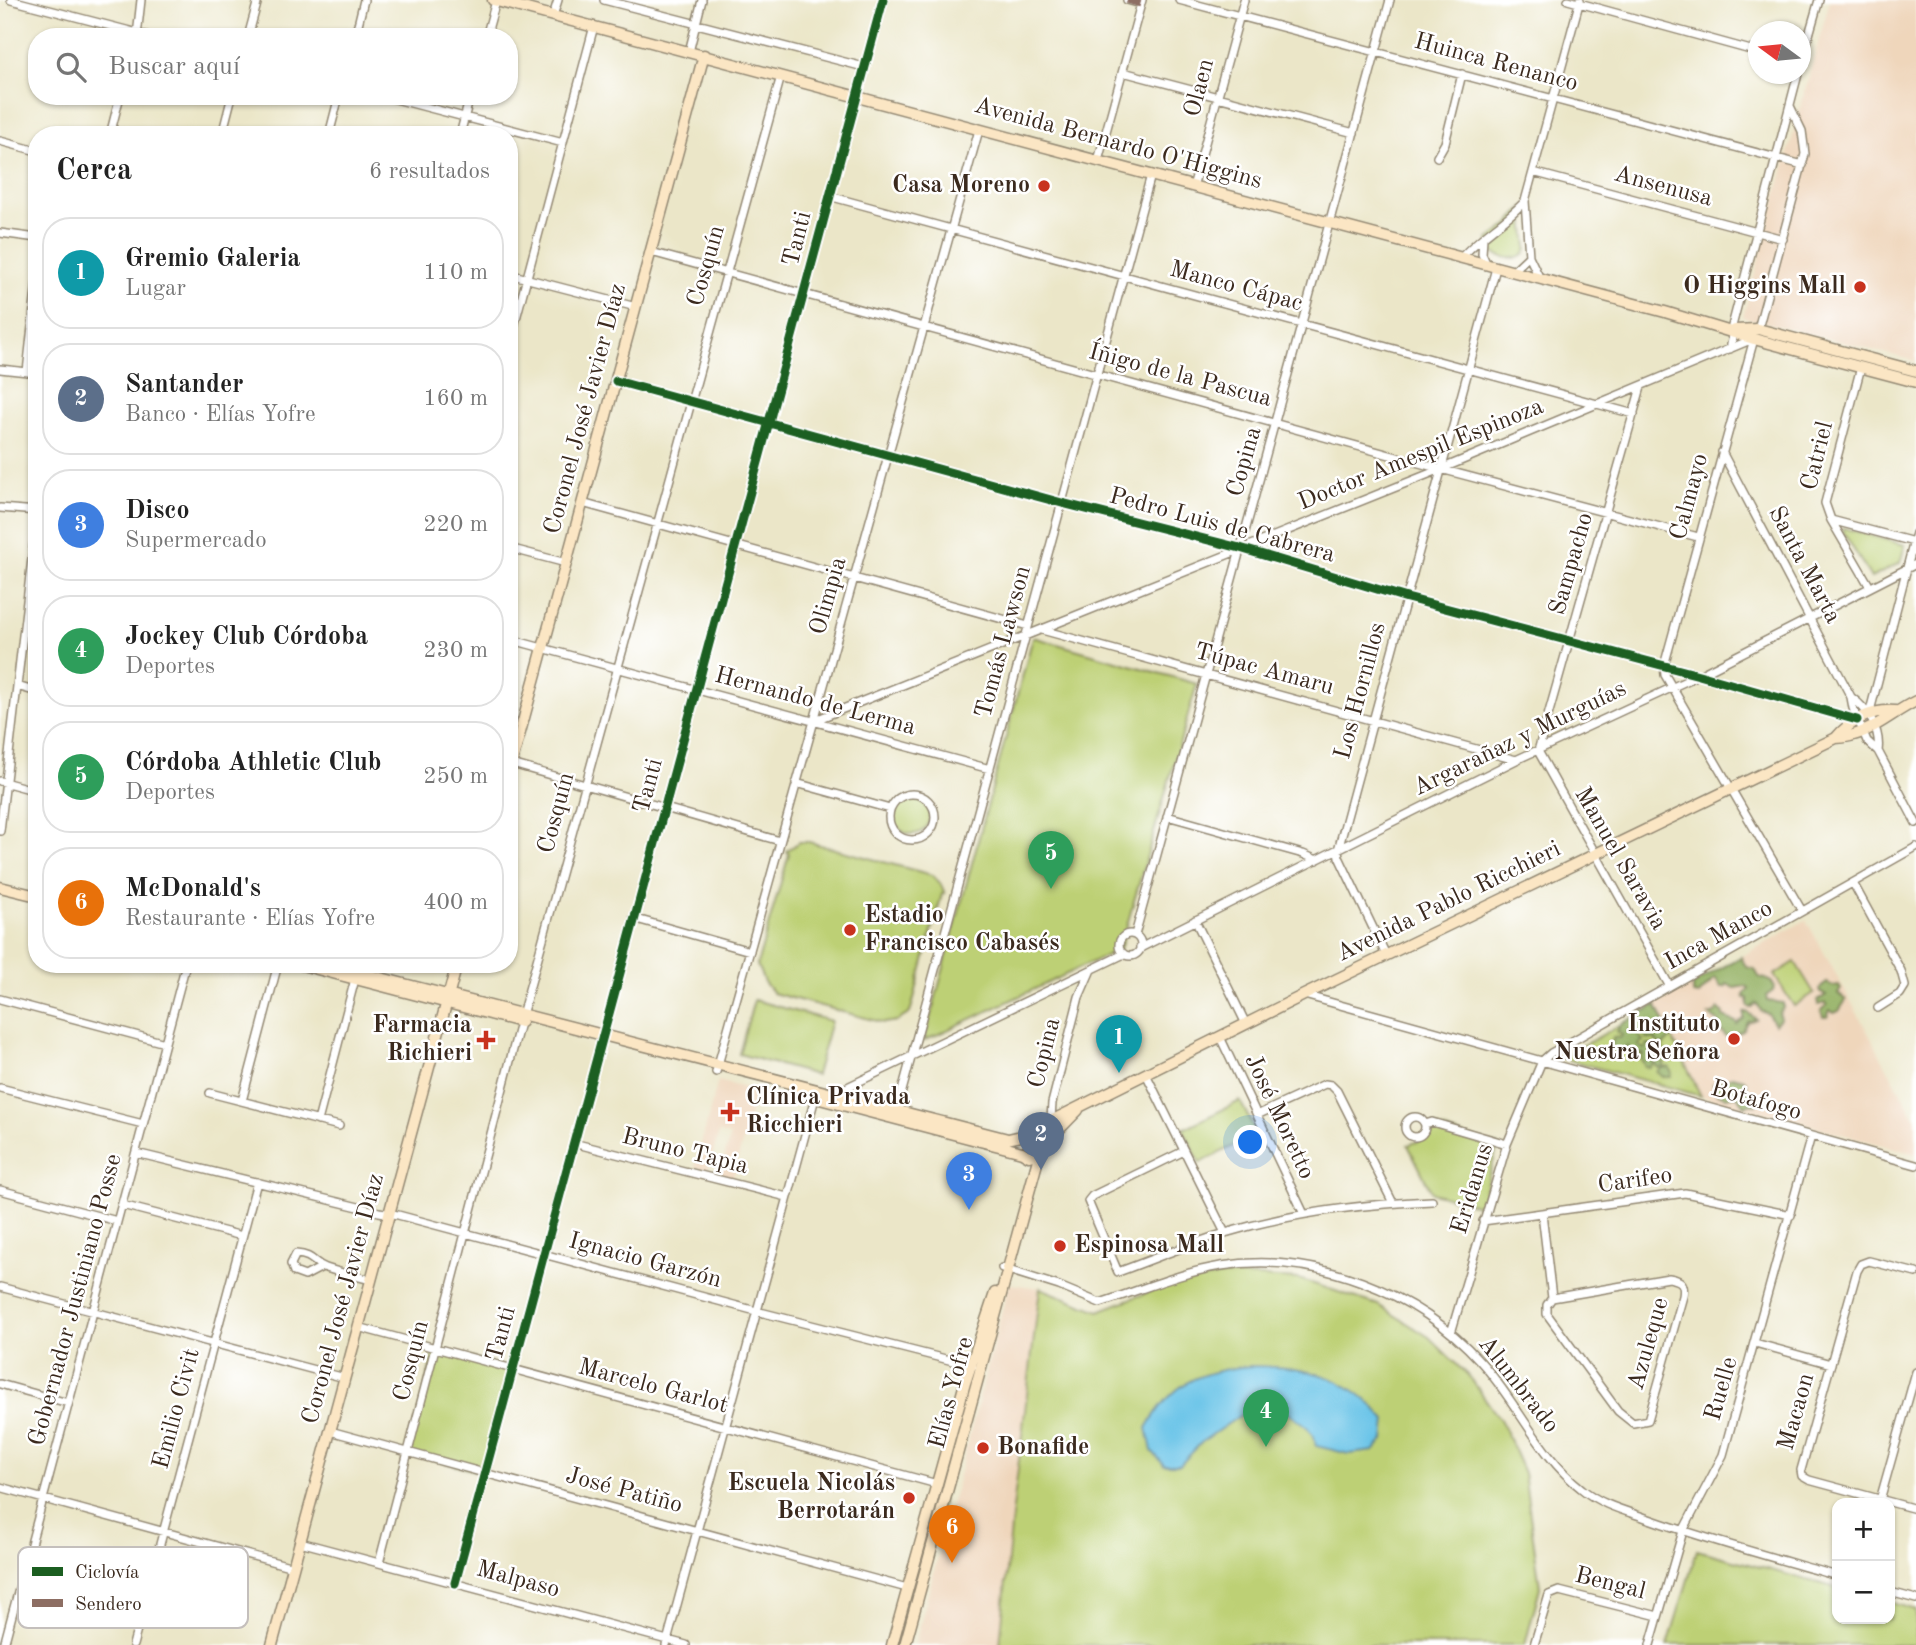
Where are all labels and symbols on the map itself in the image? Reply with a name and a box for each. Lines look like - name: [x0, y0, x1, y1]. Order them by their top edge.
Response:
- north arrow: [1748, 21, 1811, 84]
- street label: Huinca Renanco: [1411, 30, 1581, 96]
- street label: Olaen: [1181, 56, 1219, 120]
- street label: Avenida Bernardo O'Higgins: [971, 94, 1265, 194]
- street label: Ansenusa: [1611, 162, 1715, 212]
- place label: Casa Moreno: [892, 174, 1030, 198]
- marker: Casa Moreno: [1036, 178, 1052, 194]
- street label: Tanti: [780, 209, 816, 269]
- street label: Cosquín: [684, 223, 730, 309]
- street label: Manco Cápac: [1167, 258, 1305, 316]
- place label: O Higgins Mall: [1683, 275, 1846, 299]
- marker: O Higgins Mall: [1852, 279, 1868, 295]
- street label: Coronel José Javier Díaz: [541, 281, 631, 537]
- street label: Íñigo de la Pascua: [1086, 336, 1275, 412]
- street label: Doctor Amespil Espinoza: [1295, 395, 1547, 515]
- street label: Catriel: [1798, 419, 1838, 493]
- street label: Copina: [1224, 424, 1266, 500]
- street label: Calmayo: [1667, 451, 1713, 543]
- street label: Pedro Luis de Cabrera: [1106, 484, 1338, 568]
- street label: Santa Marta: [1763, 503, 1845, 628]
- street label: Sampacho: [1546, 510, 1598, 618]
- street label: Olimpia: [806, 554, 852, 638]
- street label: Tomás Lawson: [972, 563, 1036, 721]
- street label: Los Hornillos: [1331, 620, 1391, 762]
- street label: Túpac Amaru: [1192, 640, 1337, 700]
- street label: Hernando de Lerma: [712, 664, 918, 740]
- street label: Argarañaz y Murguías: [1410, 677, 1630, 801]
- street label: Tanti: [630, 756, 668, 816]
- street label: Cosquín: [535, 770, 579, 856]
- street label: Manuel Saravia: [1569, 783, 1671, 935]
- pin: 5: [1028, 831, 1074, 889]
- street label: Avenida Pablo Ricchieri: [1333, 837, 1565, 967]
- street label: Inca Manco: [1661, 897, 1777, 975]
- place label: Estadio Francisco Cabasés: [864, 904, 1060, 956]
- marker: Estadio Francisco Cabasés: [842, 922, 858, 938]
- place label: Instituto Nuestra Señora: [1554, 1013, 1720, 1065]
- place label: Farmacia Richieri: [372, 1014, 472, 1066]
- street label: Copina: [1025, 1015, 1065, 1091]
- pin: 1: [1096, 1015, 1142, 1073]
- marker: Instituto Nuestra Señora: [1726, 1031, 1742, 1047]
- marker: Farmacia Richieri: [478, 1032, 494, 1048]
- street label: José Moretto: [1240, 1051, 1318, 1183]
- street label: Botafogo: [1708, 1077, 1804, 1125]
- place label: Clínica Privada Ricchieri: [746, 1086, 910, 1138]
- marker: Clínica Privada Ricchieri: [720, 1102, 740, 1122]
- pin: 2: [1018, 1112, 1064, 1170]
- street label: Bruno Tapia: [619, 1125, 751, 1179]
- your location: [1233, 1125, 1267, 1159]
- street label: Eridanus: [1448, 1141, 1498, 1237]
- street label: Gobernador Justiniano Posse: [25, 1152, 127, 1448]
- pin: 3: [946, 1152, 992, 1210]
- street label: Carifeo: [1596, 1164, 1674, 1198]
- street label: Coronel José Javier Díaz: [299, 1171, 389, 1427]
- street label: Ignacio Garzón: [566, 1229, 724, 1293]
- place label: Espinosa Mall: [1074, 1234, 1224, 1258]
- marker: Espinosa Mall: [1052, 1238, 1068, 1254]
- street label: Azuleque: [1624, 1295, 1674, 1393]
- street label: Tanti: [483, 1304, 521, 1364]
- street label: Cosquín: [390, 1318, 434, 1404]
- street label: Alumbrado: [1473, 1332, 1563, 1438]
- street label: Elías Yofre: [926, 1334, 978, 1452]
- street label: Emilio Civit: [149, 1346, 205, 1472]
- street label: Ruelle: [1702, 1354, 1742, 1424]
- street label: Marcelo Garlot: [575, 1355, 731, 1419]
- street label: Macaon: [1775, 1371, 1819, 1453]
- pin: 4: [1243, 1389, 1289, 1447]
- place label: Bonafide: [997, 1436, 1089, 1460]
- marker: Bonafide: [975, 1440, 991, 1456]
- street label: José Patiño: [563, 1464, 685, 1518]
- place label: Escuela Nicolás Berrotarán: [727, 1472, 895, 1524]
- marker: Escuela Nicolás Berrotarán: [901, 1490, 917, 1506]
- pin: 6: [929, 1505, 975, 1563]
- legend: [18, 1547, 248, 1628]
- street label: Malpaso: [474, 1557, 562, 1603]
- text: Ciclovía: [75, 1564, 140, 1583]
- street label: Bengal: [1572, 1564, 1648, 1604]
- text: Sendero: [75, 1596, 142, 1615]

